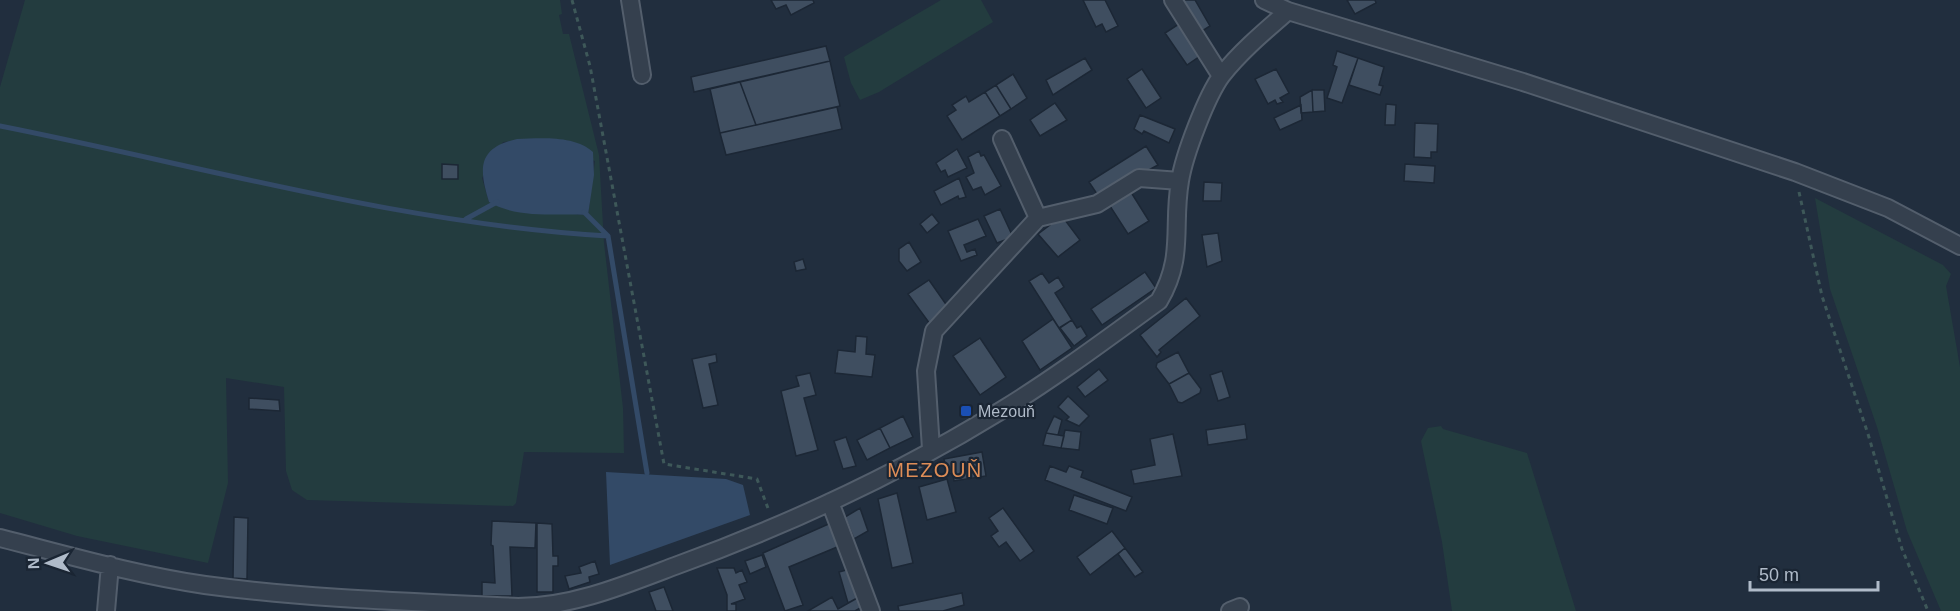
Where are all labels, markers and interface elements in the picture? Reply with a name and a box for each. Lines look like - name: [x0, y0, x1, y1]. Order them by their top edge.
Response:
- place label: Mezouň: [978, 403, 1035, 420]
- marker: Mezouň: [959, 404, 973, 418]
- district label: MEZOUŇ: [887, 459, 983, 481]
- north arrow: [18, 533, 78, 593]
- scale bar: [1750, 554, 1878, 592]
- text: N: [25, 557, 42, 570]
- text: 50 m: [1759, 565, 1799, 585]

